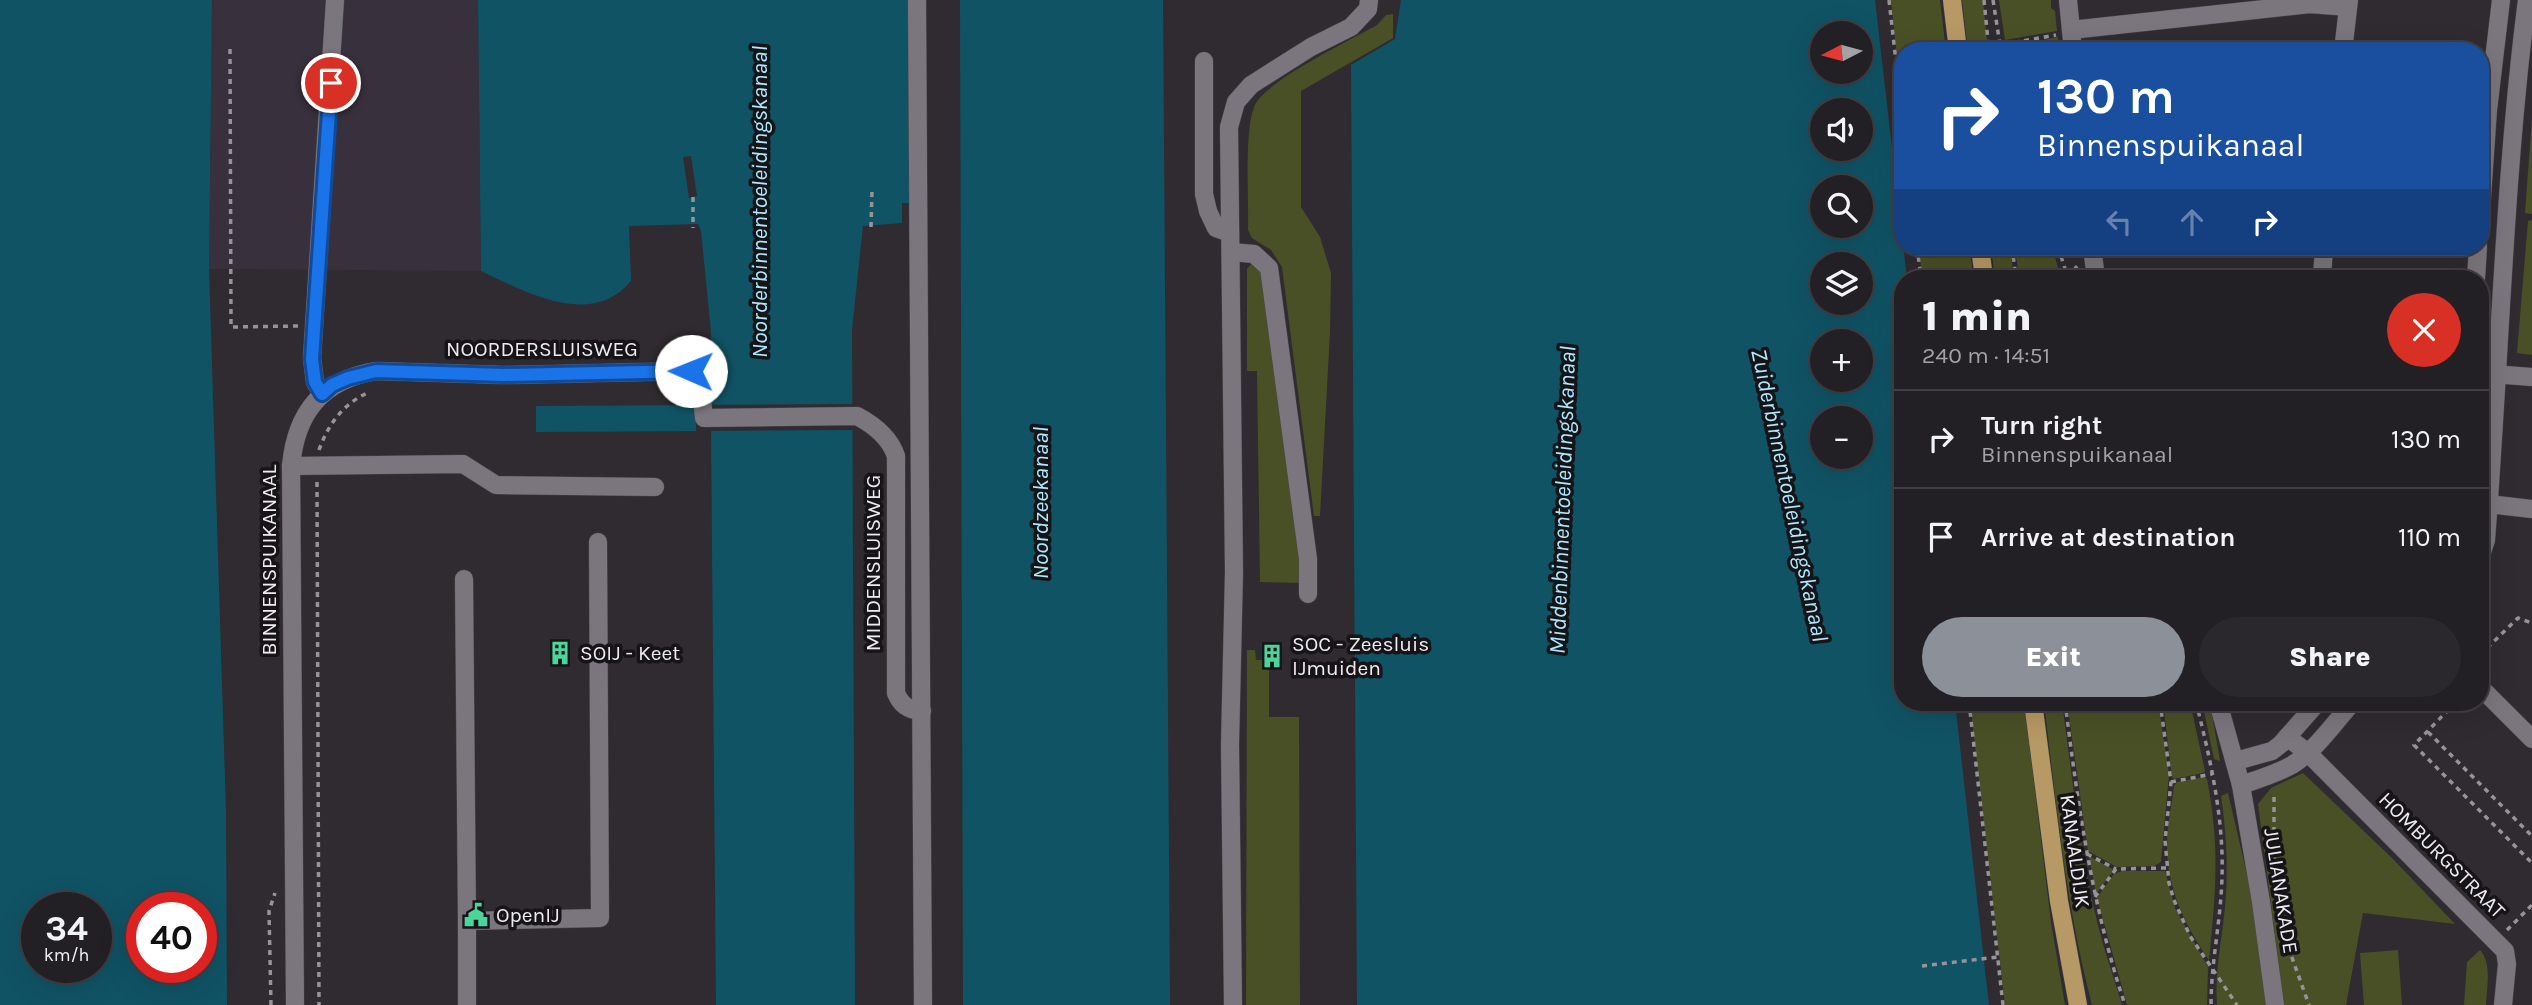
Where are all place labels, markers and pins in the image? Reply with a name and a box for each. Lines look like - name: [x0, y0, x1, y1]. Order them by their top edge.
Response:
- pin: [301, 53, 361, 113]
- place label: SOC - Zeesluis IJmuiden: [1292, 632, 1429, 680]
- building icon: SOIJ - Keet: [546, 639, 574, 667]
- place label: SOIJ - Keet: [580, 641, 680, 665]
- building icon: SOC - Zeesluis IJmuiden: [1258, 642, 1286, 670]
- public building icon: OpenIJ: [462, 901, 490, 929]
- place label: OpenIJ: [496, 903, 560, 927]

